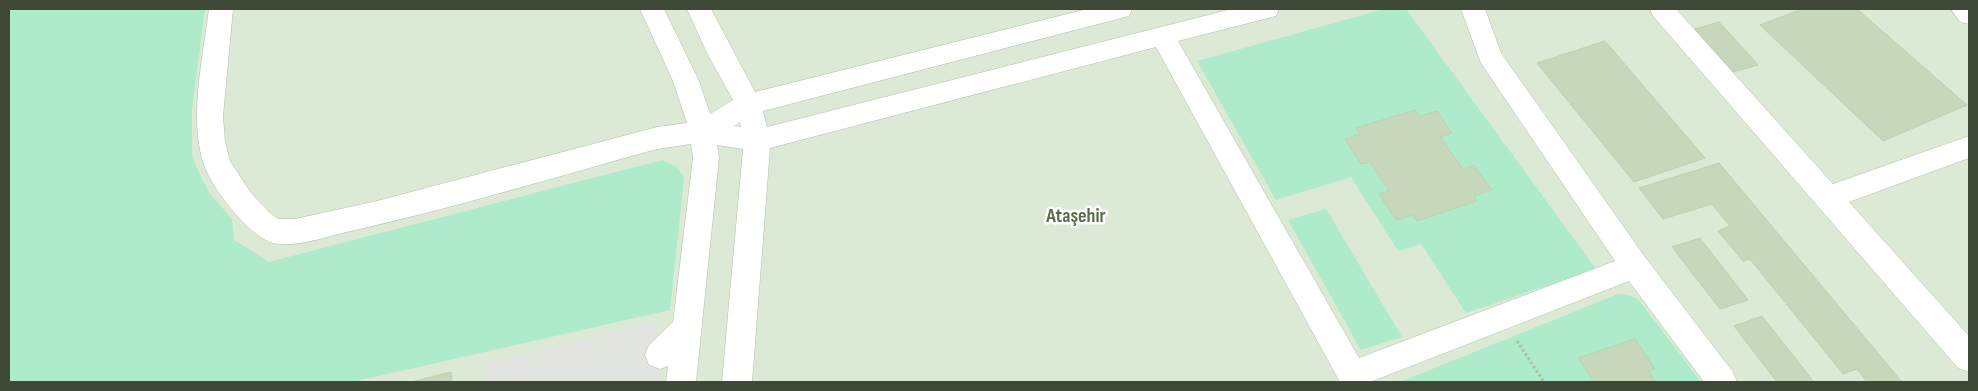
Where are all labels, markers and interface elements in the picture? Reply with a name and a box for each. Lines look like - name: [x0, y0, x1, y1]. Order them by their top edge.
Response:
- district label: Ataşehir: [1045, 204, 1106, 228]

